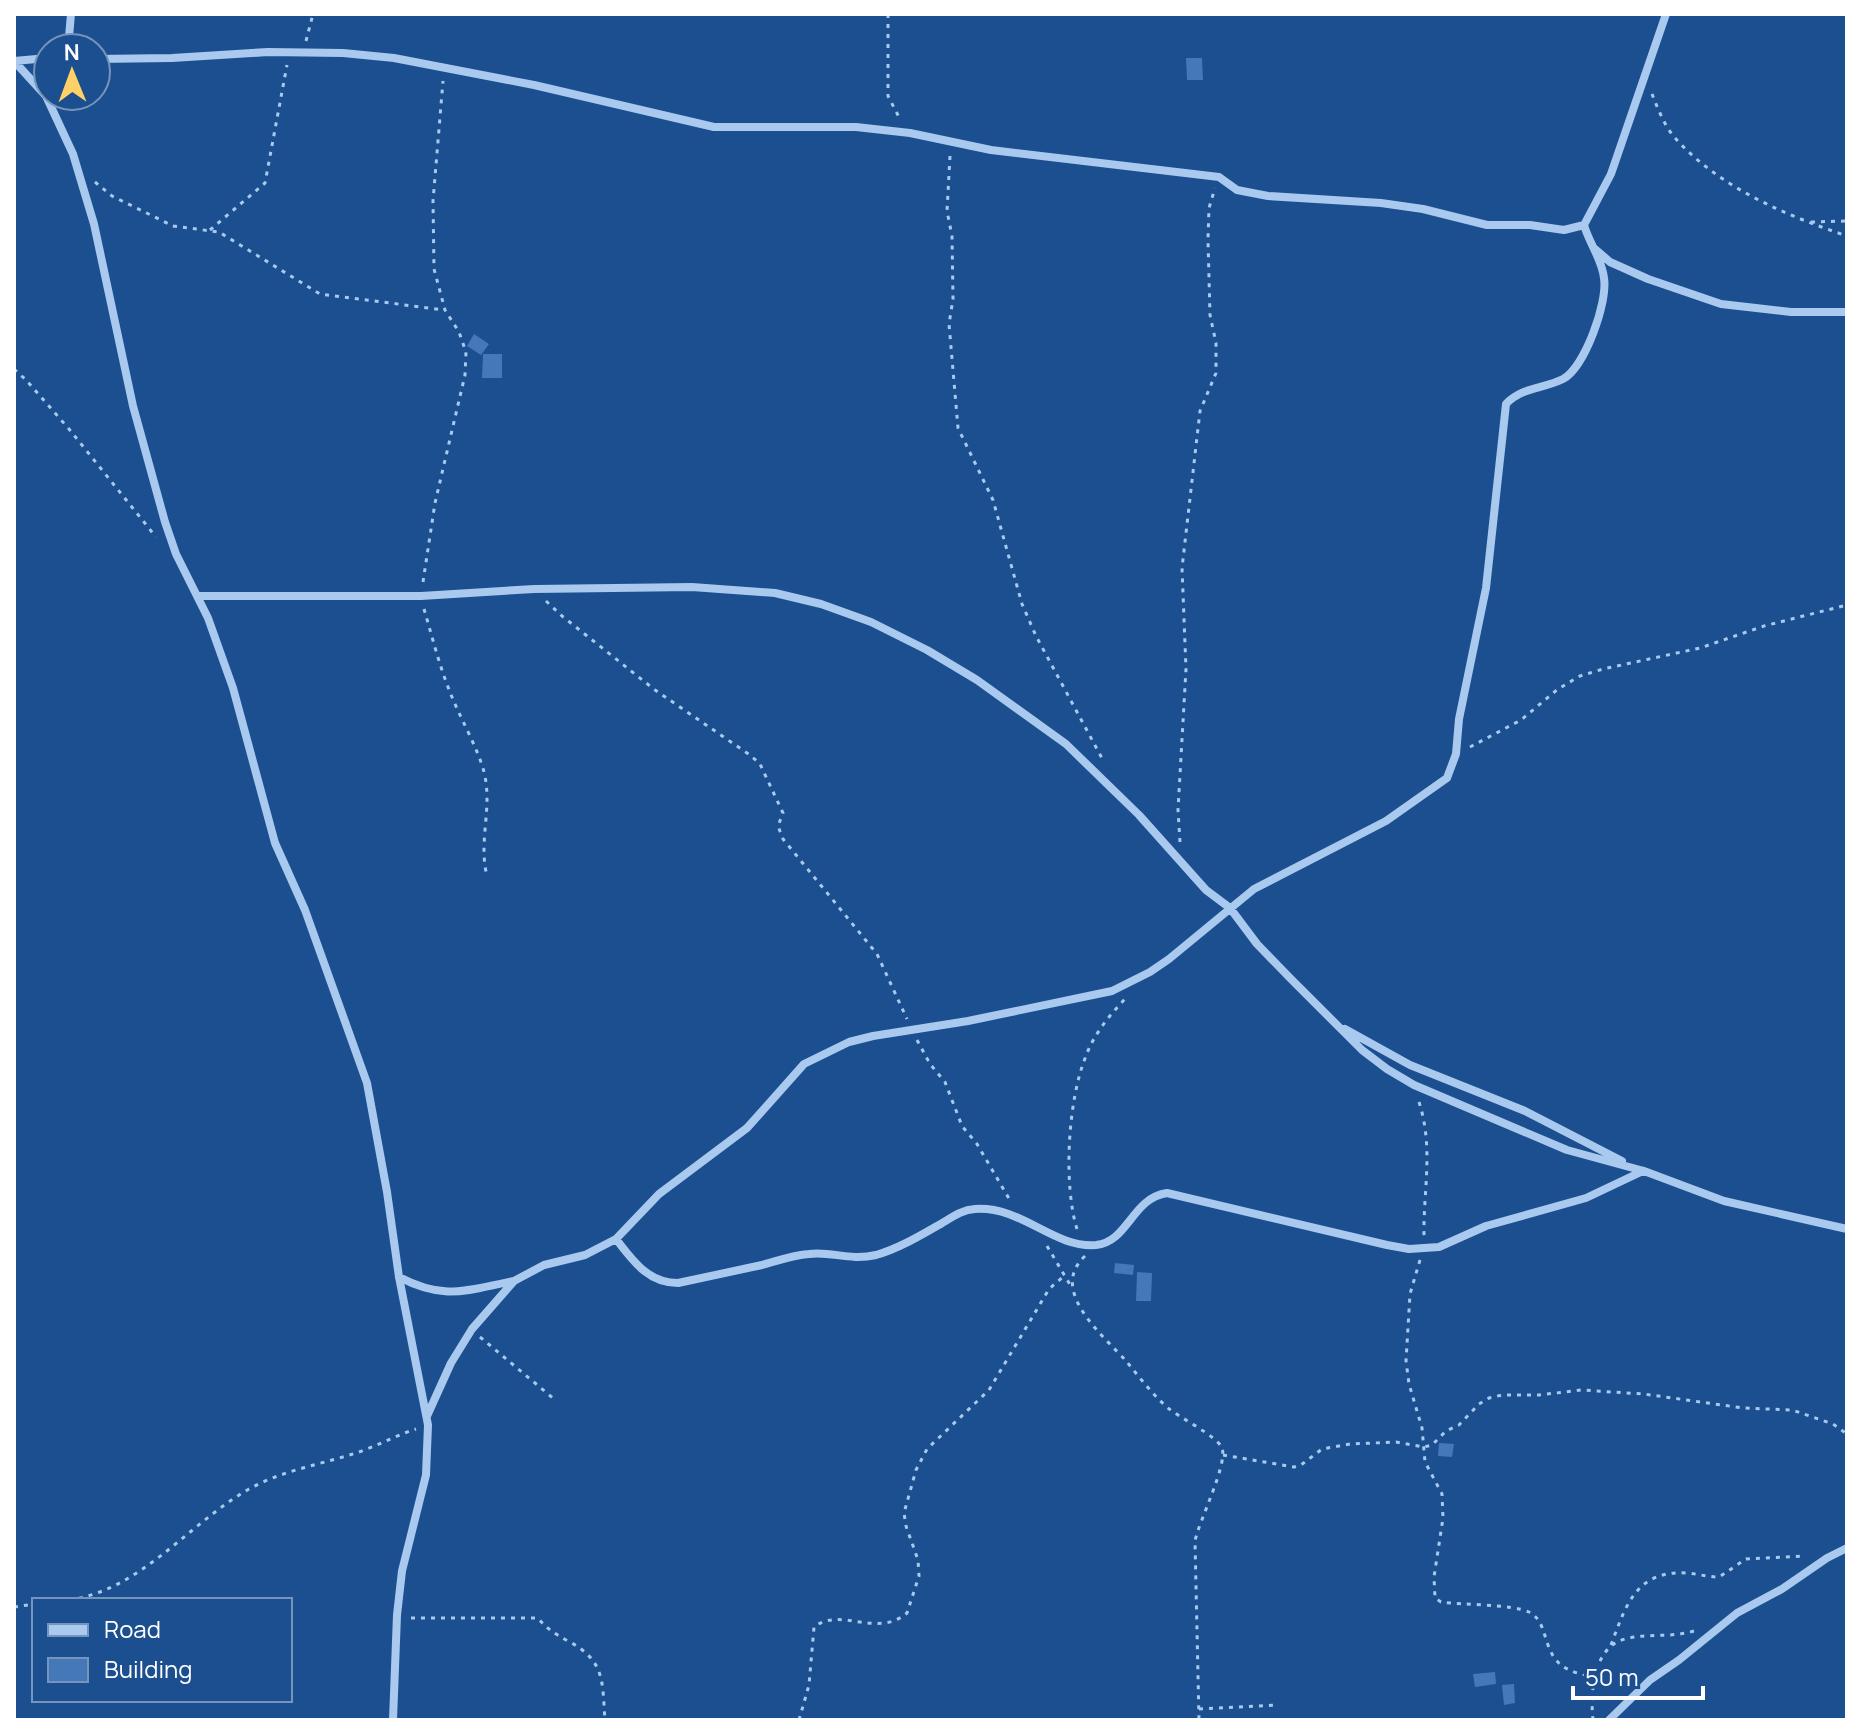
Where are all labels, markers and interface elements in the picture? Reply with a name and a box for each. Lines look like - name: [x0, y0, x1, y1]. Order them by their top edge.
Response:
- north arrow: [32, 32, 112, 112]
- text: N: [63, 37, 80, 67]
- legend: [32, 1598, 292, 1702]
- text: Road: [104, 1612, 161, 1645]
- scale bar: [1573, 1650, 1703, 1700]
- text: Building: [104, 1652, 192, 1685]
- text: 50 m: [1585, 1660, 1639, 1693]

